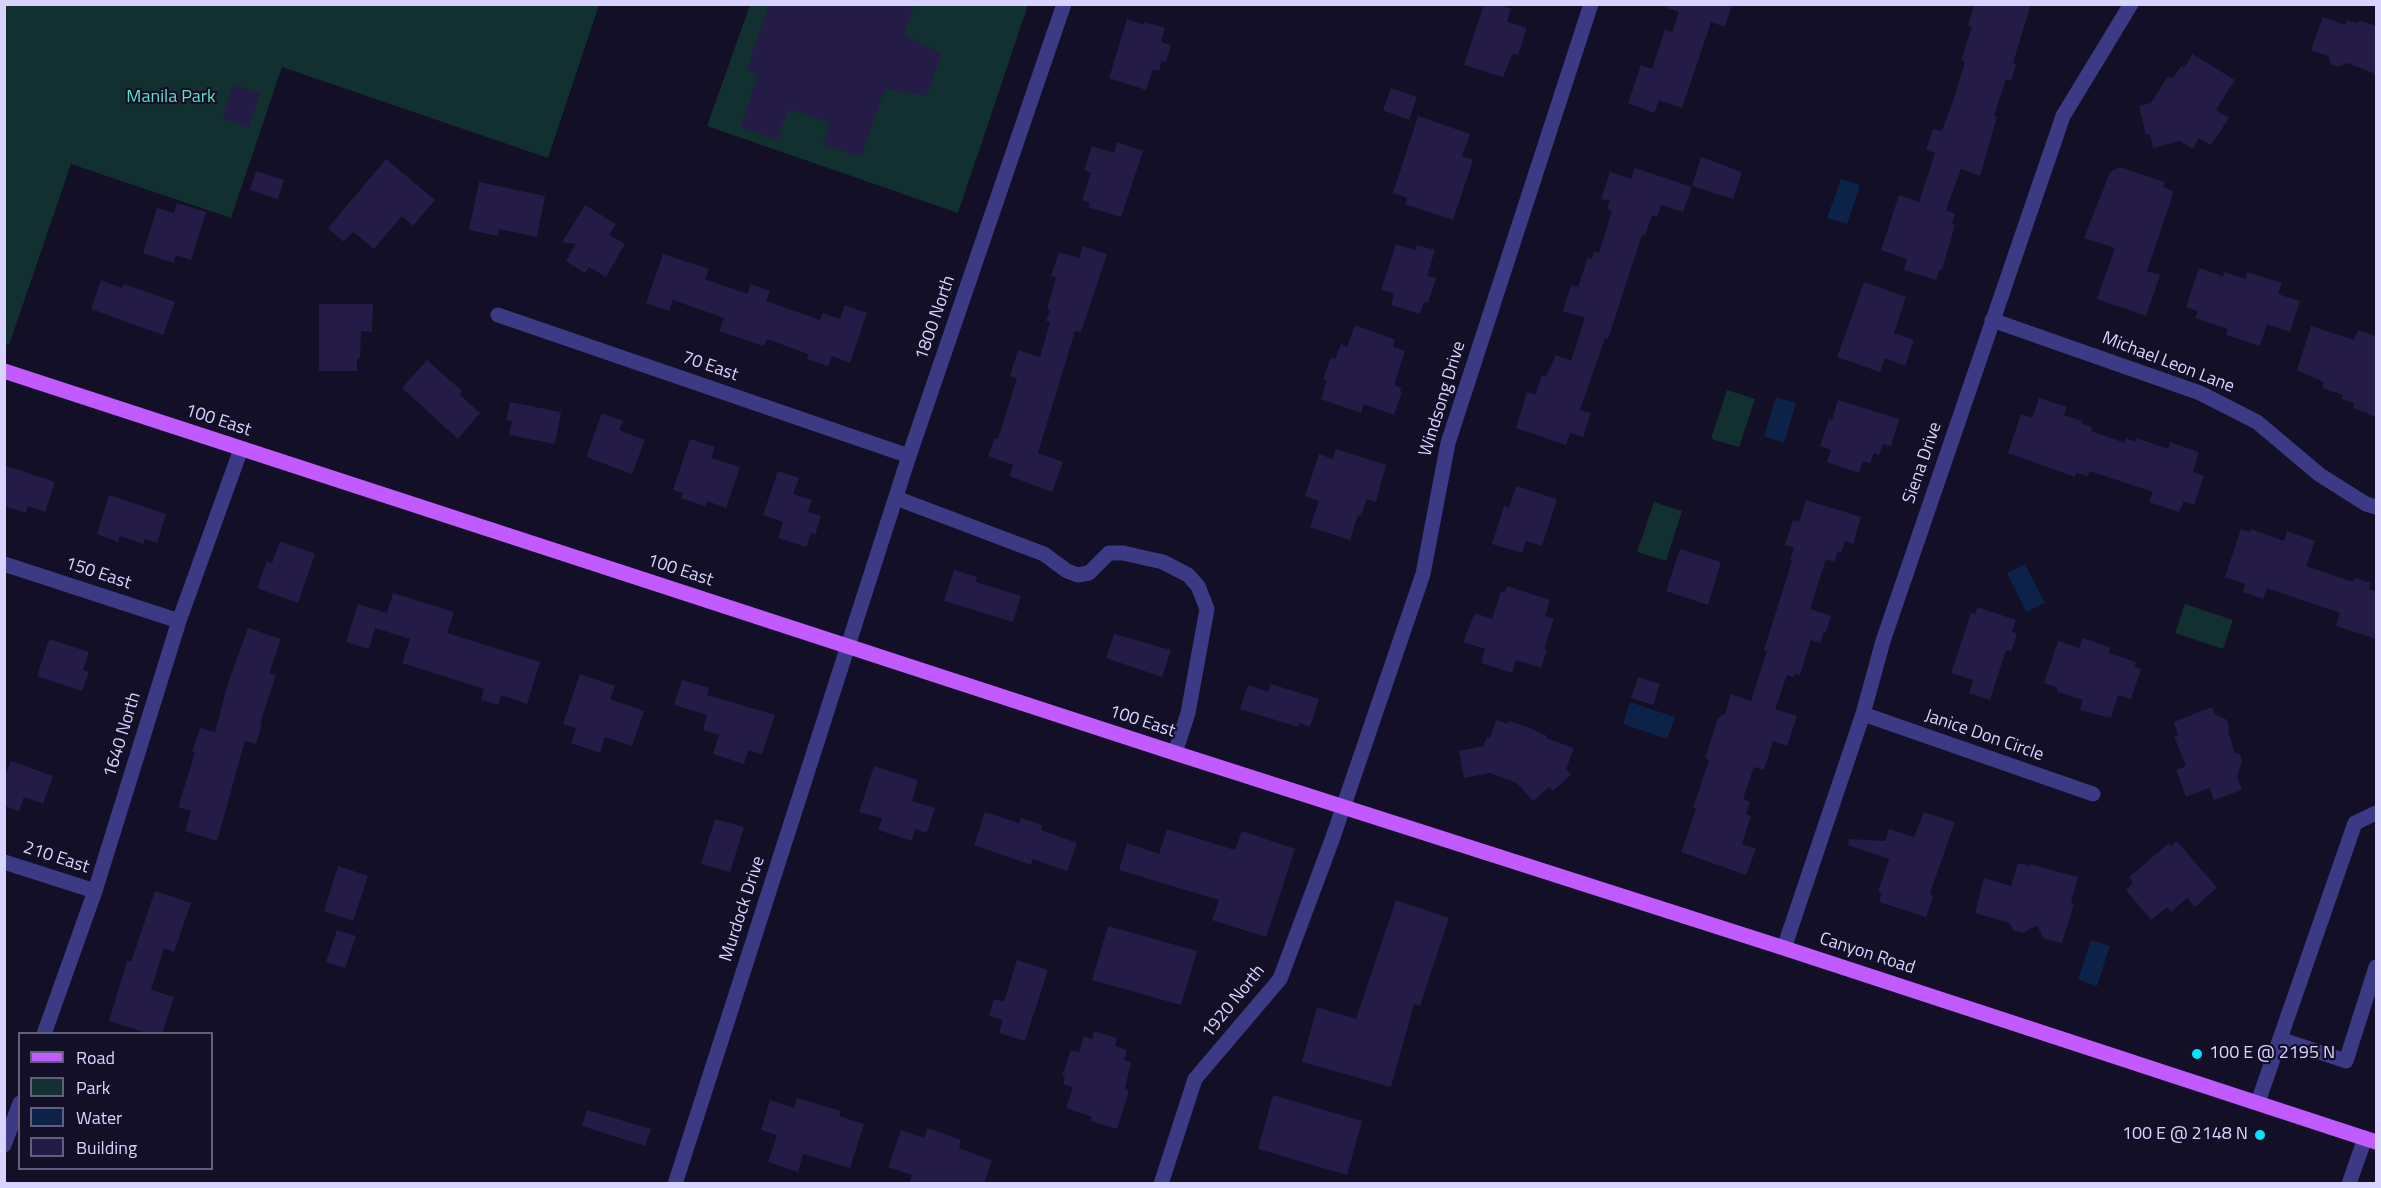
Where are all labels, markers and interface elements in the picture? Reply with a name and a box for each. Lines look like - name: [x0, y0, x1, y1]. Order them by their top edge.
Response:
- park label: Manila Park: [126, 87, 216, 109]
- street label: 1800 North: [911, 273, 961, 363]
- street label: Michael Leon Lane: [2099, 328, 2237, 398]
- street label: Windsong Drive: [1415, 339, 1471, 459]
- street label: 70 East: [679, 347, 741, 387]
- street label: 100 East: [182, 400, 254, 442]
- street label: Siena Drive: [1899, 419, 1947, 507]
- street label: 100 East: [644, 550, 716, 592]
- street label: 150 East: [62, 553, 134, 595]
- street label: 1640 North: [100, 690, 146, 780]
- street label: 100 East: [1106, 701, 1178, 743]
- street label: Janice Don Circle: [1922, 706, 2046, 766]
- street label: 210 East: [20, 837, 92, 879]
- street label: Murdock Drive: [716, 854, 770, 964]
- street label: Canyon Road: [1817, 928, 1917, 980]
- street label: 1920 North: [1198, 961, 1270, 1043]
- legend: [18, 1032, 213, 1170]
- place label: 100 E @ 2195 N: [2209, 1043, 2335, 1065]
- text: Road: [76, 1044, 115, 1071]
- marker: 100 E @ 2195 N: [2190, 1047, 2204, 1061]
- text: Park: [76, 1074, 110, 1101]
- text: Water: [76, 1104, 122, 1131]
- place label: 100 E @ 2148 N: [2122, 1124, 2248, 1146]
- marker: 100 E @ 2148 N: [2253, 1128, 2267, 1142]
- text: Building: [76, 1134, 137, 1161]

